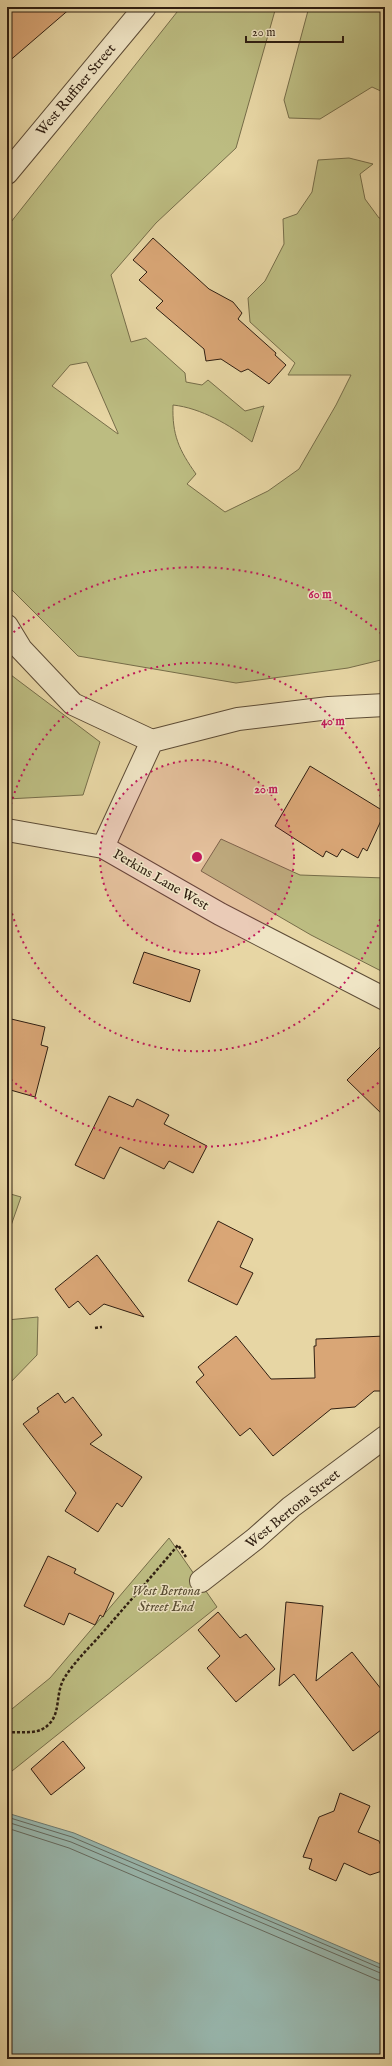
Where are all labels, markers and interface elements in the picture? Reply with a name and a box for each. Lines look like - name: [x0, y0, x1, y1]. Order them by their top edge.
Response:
- scale bar: [246, 18, 343, 44]
- text: 20 m: [252, 25, 275, 40]
- street label: West Ruffner Street: [32, 40, 120, 140]
- text: 60 m: [309, 587, 332, 602]
- text: 40 m: [321, 714, 346, 729]
- text: 20 m: [254, 782, 278, 797]
- street label: Perkins Lane West: [110, 845, 212, 915]
- centre of rings: [190, 850, 204, 864]
- street label: West Bertona Street: [242, 1465, 344, 1553]
- park label: West Bertona Street End: [132, 1582, 200, 1616]

